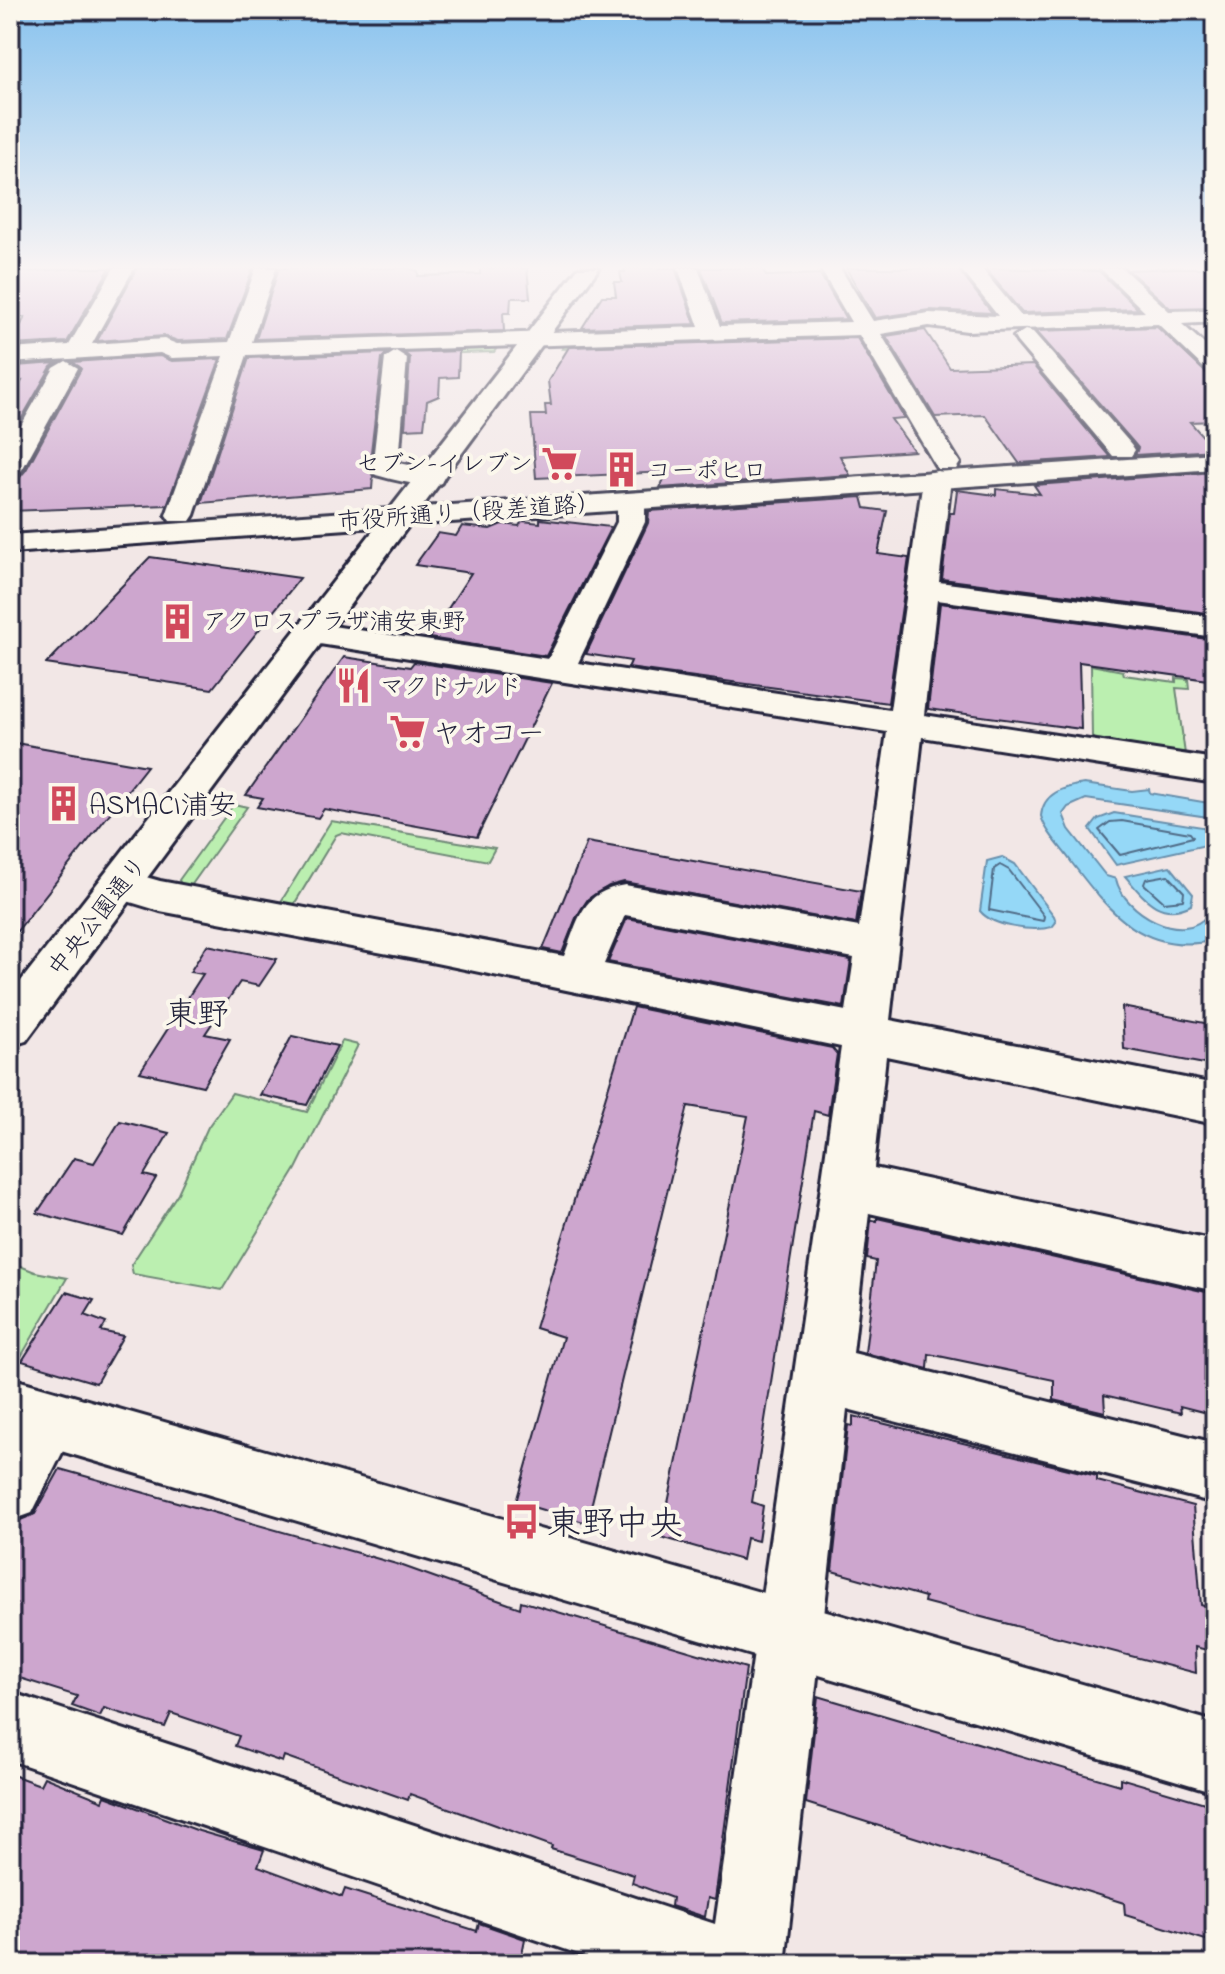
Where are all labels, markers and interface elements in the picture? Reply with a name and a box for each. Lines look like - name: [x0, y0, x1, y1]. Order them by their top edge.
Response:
- supermarket icon: セブン-イレブン: [540, 444, 578, 482]
- place label: セブン-イレブン: [356, 448, 533, 483]
- building icon: コーポヒロ: [602, 451, 640, 489]
- place label: コーポヒロ: [647, 455, 767, 490]
- street label: 市役所通り（段差道路）: [336, 488, 602, 541]
- building icon: アクロスプラザ浦安東野: [158, 602, 196, 640]
- place label: アクロスプラザ浦安東野: [203, 606, 466, 641]
- restaurant icon: マクドナルド: [335, 667, 373, 705]
- place label: マクドナルド: [380, 671, 522, 706]
- supermarket icon: ヤオコー: [388, 713, 426, 751]
- place label: ヤオコー: [433, 715, 545, 756]
- building icon: ASMACI浦安: [44, 785, 82, 823]
- place label: ASMACI浦安: [89, 787, 236, 828]
- street label: 中央公園通り: [41, 850, 157, 985]
- district label: 東野: [165, 993, 229, 1040]
- place label: 東野中央: [547, 1501, 683, 1551]
- bus stop icon: 東野中央: [502, 1503, 540, 1541]

